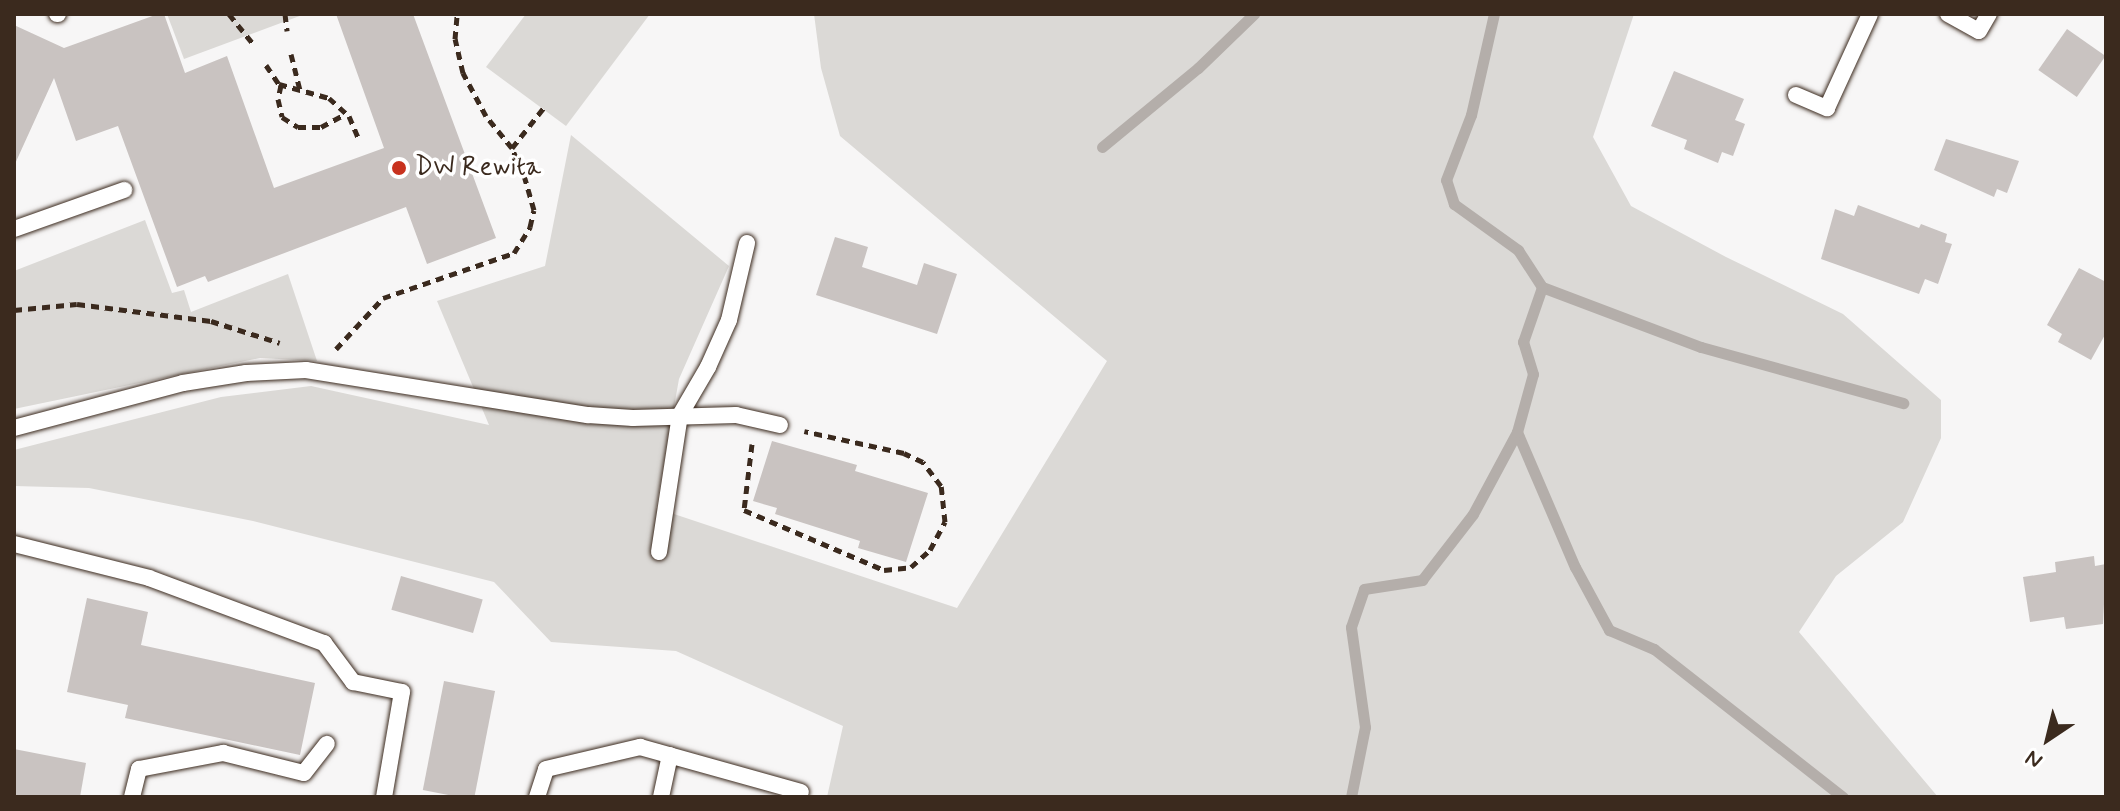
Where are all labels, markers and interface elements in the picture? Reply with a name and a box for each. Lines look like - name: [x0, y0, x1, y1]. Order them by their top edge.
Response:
- place label: DW Rewita: [415, 152, 540, 184]
- marker: DW Rewita: [390, 159, 408, 177]
- north arrow: [2008, 699, 2088, 779]
- text: N: [2020, 743, 2048, 774]

